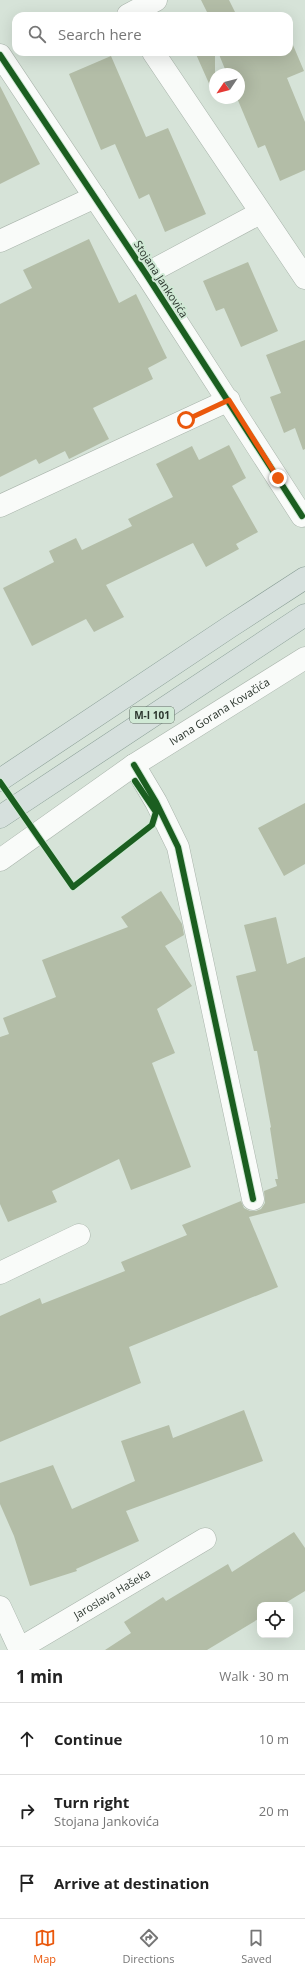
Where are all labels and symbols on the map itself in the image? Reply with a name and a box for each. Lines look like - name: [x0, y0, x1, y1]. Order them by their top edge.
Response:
- north arrow: [209, 68, 245, 104]
- street label: Stojana Jankovića: [131, 237, 192, 320]
- route start: [177, 411, 195, 429]
- route end: [269, 469, 287, 487]
- street label: Ivana Gorana Kovačića: [166, 674, 272, 748]
- road number: M-I 101: [130, 707, 174, 723]
- street label: Jaroslava Hašeka: [70, 1565, 153, 1623]

